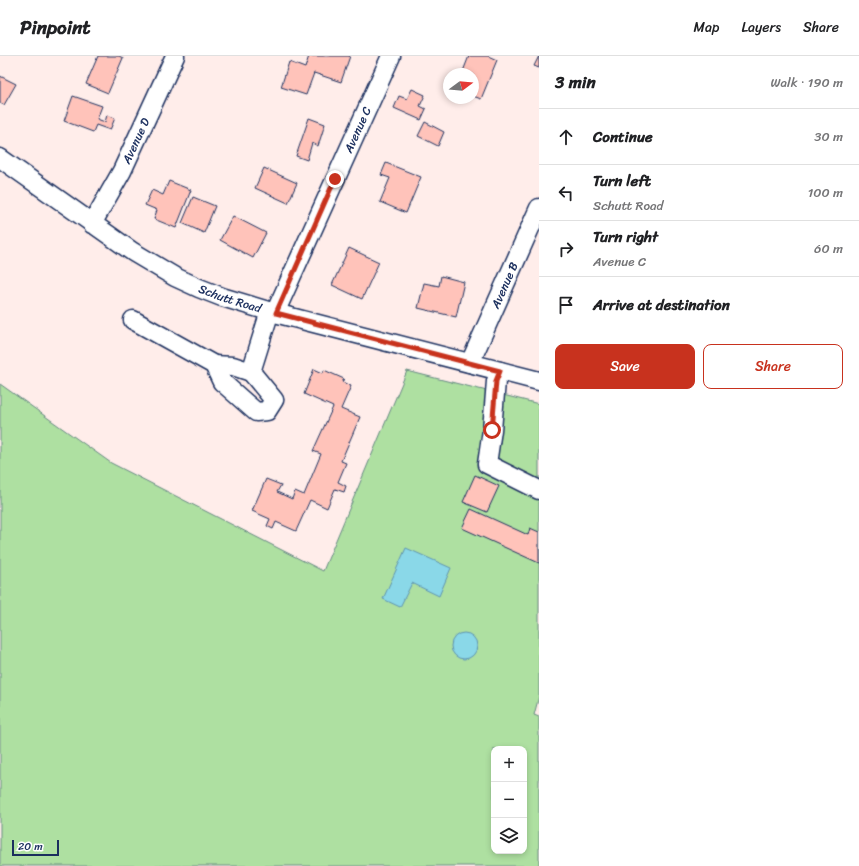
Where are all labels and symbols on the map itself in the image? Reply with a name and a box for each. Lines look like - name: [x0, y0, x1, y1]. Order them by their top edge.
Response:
- north arrow: [443, 68, 479, 104]
- street label: Avenue C: [337, 102, 378, 158]
- street label: Avenue D: [115, 114, 156, 169]
- route end: [326, 170, 344, 188]
- street label: Avenue B: [484, 258, 525, 313]
- street label: Schutt Road: [195, 278, 266, 320]
- route start: [483, 421, 501, 439]
- scale bar: [12, 838, 59, 857]

